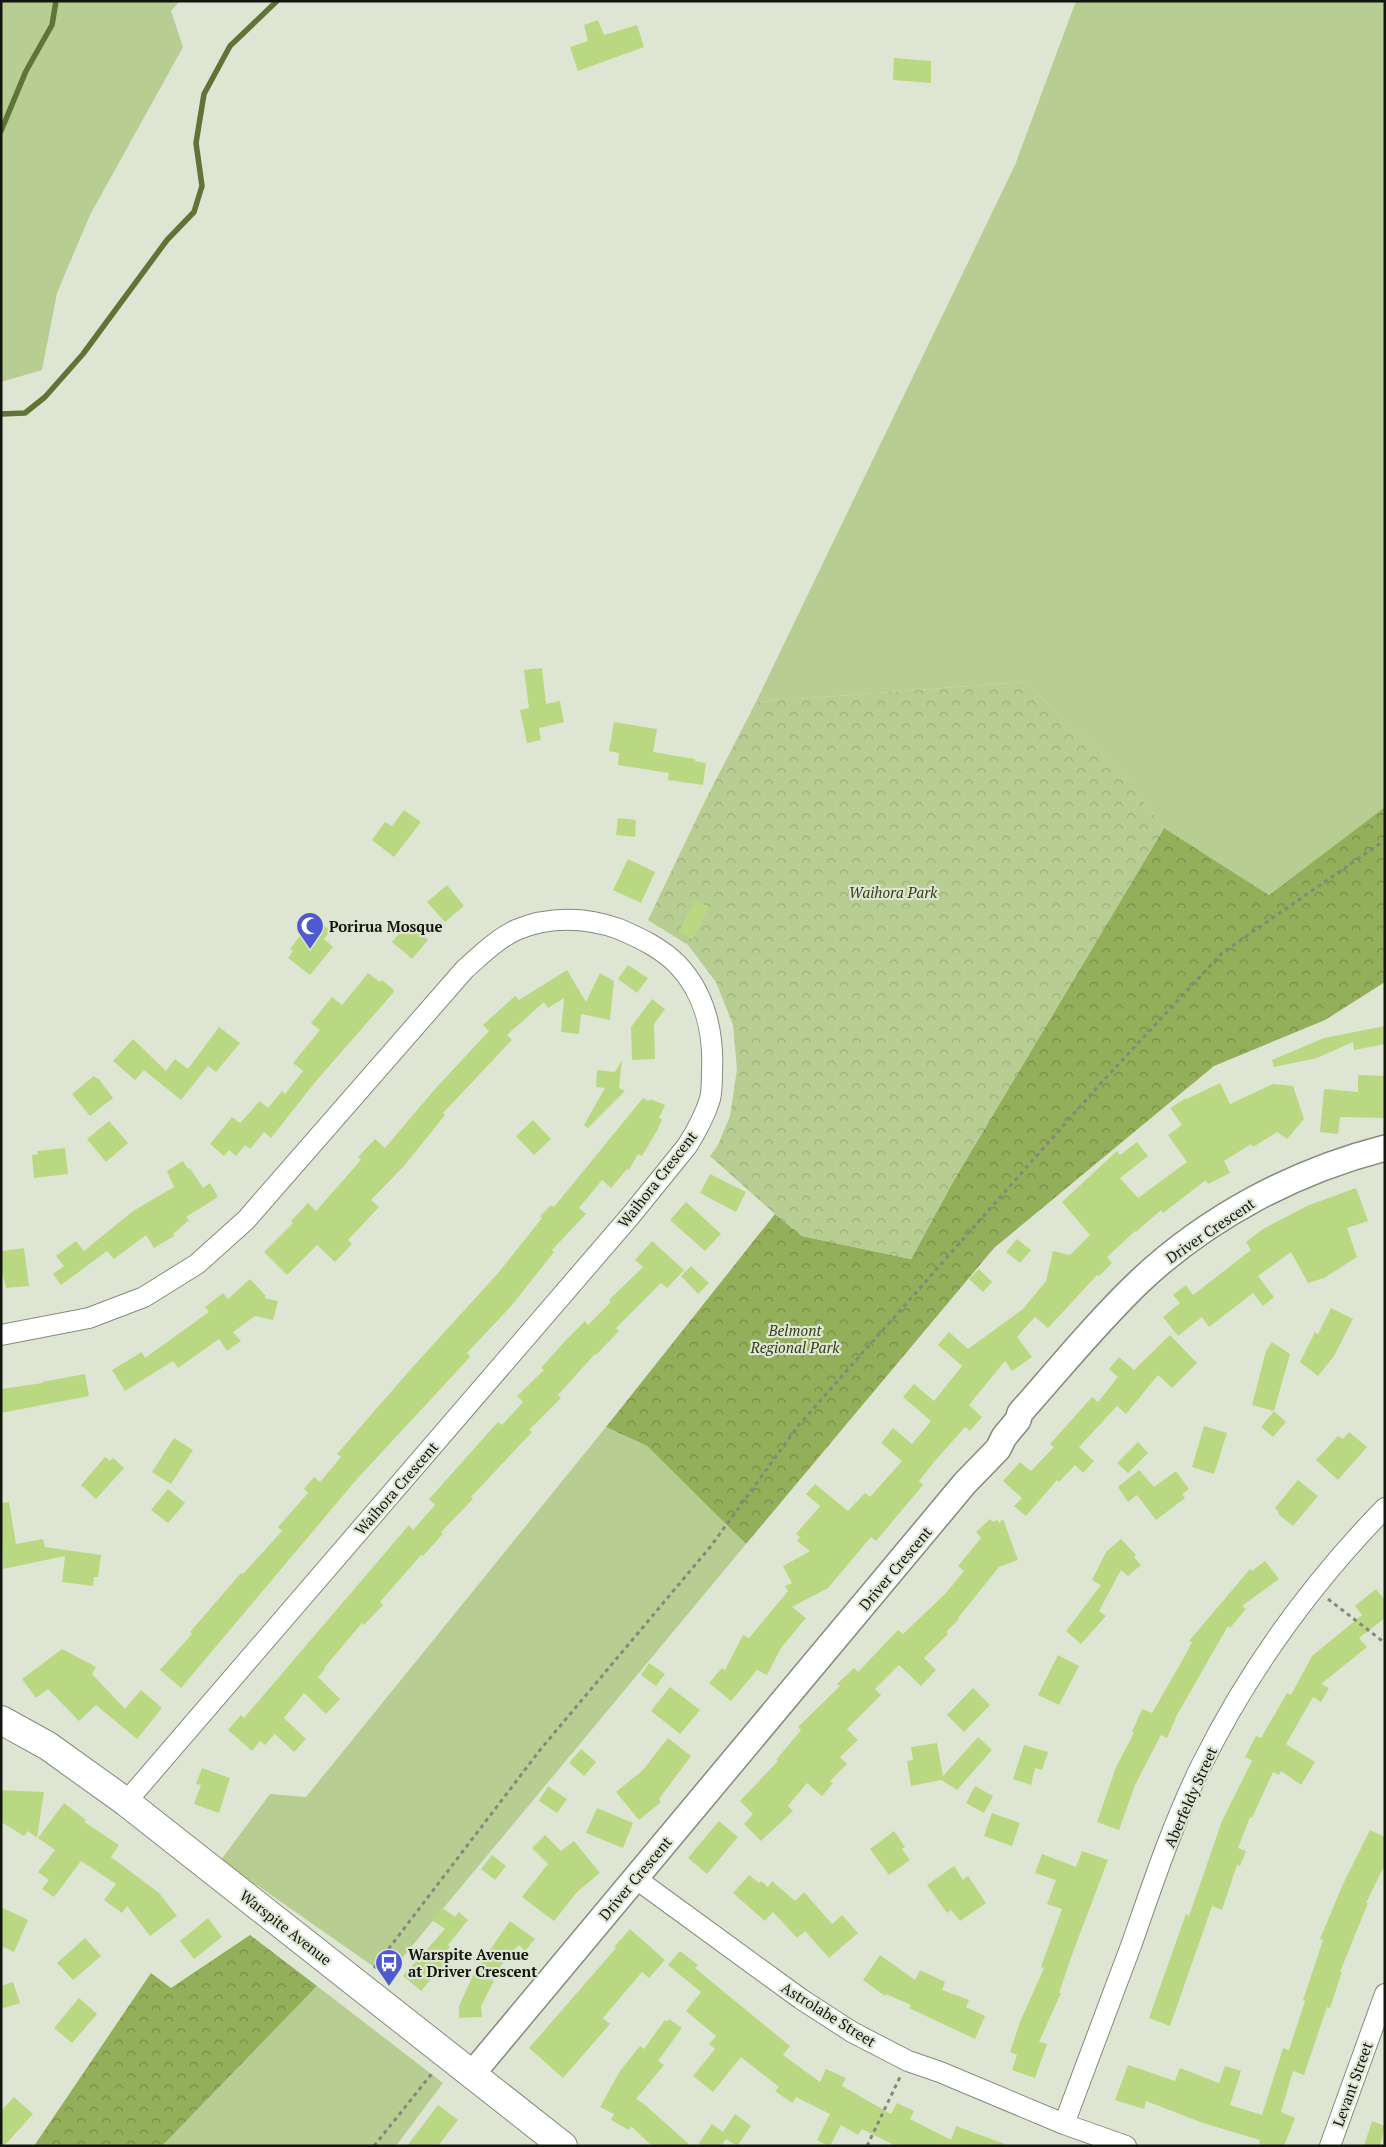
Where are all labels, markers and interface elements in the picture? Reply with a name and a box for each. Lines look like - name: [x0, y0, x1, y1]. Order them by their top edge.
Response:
- park label: Waihora Park: [849, 882, 938, 902]
- mosque icon: Porirua Mosque: [295, 911, 325, 950]
- place label: Porirua Mosque: [329, 916, 443, 936]
- street label: Waihora Crescent: [613, 1126, 701, 1231]
- street label: Driver Crescent: [1162, 1193, 1259, 1267]
- park label: Belmont Regional Park: [750, 1320, 840, 1357]
- street label: Waihora Crescent: [350, 1437, 442, 1539]
- street label: Driver Crescent: [854, 1522, 936, 1614]
- street label: Aberfeldy Street: [1159, 1743, 1221, 1850]
- street label: Driver Crescent: [594, 1832, 676, 1924]
- street label: Warspite Avenue: [236, 1885, 336, 1969]
- place label: Warspite Avenue at Driver Crescent: [408, 1944, 537, 1981]
- bus stop icon: Warspite Avenue at Driver Crescent: [374, 1948, 404, 1987]
- street label: Astrolabe Street: [778, 1977, 880, 2051]
- street label: Levant Street: [1327, 2038, 1377, 2129]

